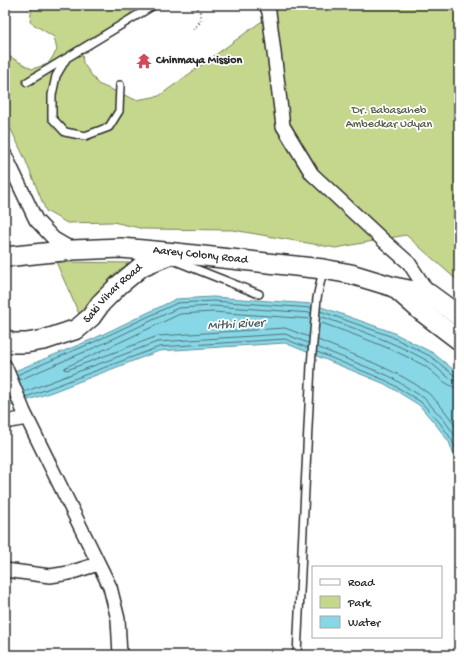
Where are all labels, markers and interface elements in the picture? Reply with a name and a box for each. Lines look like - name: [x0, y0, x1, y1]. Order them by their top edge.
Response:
- temple icon: Chinmaya Mission: [135, 52, 153, 70]
- place label: Chinmaya Mission: [155, 54, 242, 68]
- park label: Dr. Babasaheb Ambedkar Udyan: [346, 104, 433, 132]
- street label: Aarey Colony Road: [152, 244, 249, 268]
- street label: Saki Vihar Road: [81, 261, 146, 327]
- water label: Mithi River: [207, 316, 267, 334]
- legend: [312, 566, 442, 638]
- text: Road: [348, 577, 375, 591]
- text: Park: [347, 597, 373, 611]
- text: Water: [348, 617, 382, 631]

